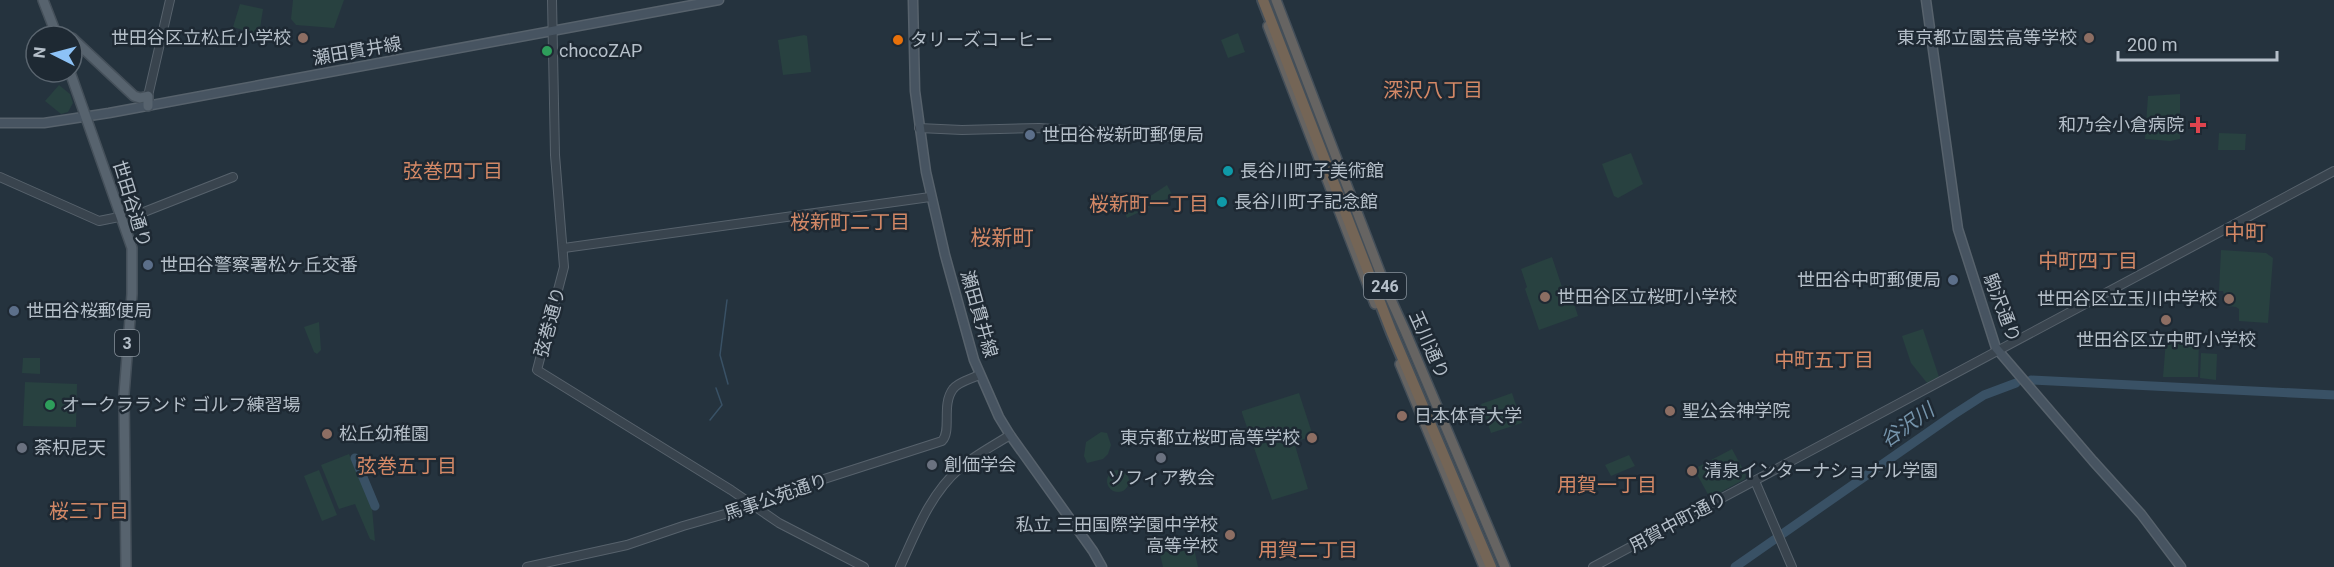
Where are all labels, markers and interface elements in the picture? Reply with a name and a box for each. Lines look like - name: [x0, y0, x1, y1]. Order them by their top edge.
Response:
- north arrow: [24, 24, 84, 84]
- scale bar: [2118, 24, 2277, 62]
- place label: 世田谷区立松丘小学校: [111, 27, 291, 48]
- place label: 東京都立園芸高等学校: [1897, 27, 2077, 48]
- place label: タリーズコーヒー: [910, 29, 1053, 50]
- marker: 世田谷区立松丘小学校: [296, 31, 310, 45]
- marker: 東京都立園芸高等学校: [2082, 31, 2096, 45]
- street label: 瀬田貫井線: [311, 32, 403, 69]
- marker: タリーズコーヒー: [891, 33, 905, 47]
- text: 200 m: [2127, 34, 2178, 55]
- place label: chocoZAP: [559, 40, 642, 61]
- marker: chocoZAP: [540, 44, 554, 58]
- text: N: [30, 46, 50, 59]
- district label: 深沢八丁目: [1383, 78, 1483, 102]
- place label: 和乃会小倉病院: [2058, 114, 2184, 135]
- marker: 和乃会小倉病院: [2189, 116, 2207, 134]
- place label: 世田谷桜新町郵便局: [1042, 124, 1204, 145]
- marker: 世田谷桜新町郵便局: [1023, 128, 1037, 142]
- street label: 世田谷通り: [109, 158, 156, 250]
- district label: 弦巻四丁目: [403, 159, 503, 183]
- place label: 長谷川町子美術館: [1240, 160, 1384, 181]
- marker: 長谷川町子美術館: [1221, 164, 1235, 178]
- place label: 長谷川町子記念館: [1234, 191, 1378, 212]
- district label: 桜新町一丁目: [1089, 192, 1209, 216]
- marker: 長谷川町子記念館: [1215, 195, 1229, 209]
- district label: 桜新町二丁目: [790, 210, 910, 234]
- district label: 中町: [2224, 221, 2266, 245]
- district label: 桜新町: [971, 226, 1034, 250]
- district label: 中町四丁目: [2038, 249, 2138, 273]
- place label: 世田谷警察署松ヶ丘交番: [160, 254, 358, 275]
- marker: 世田谷警察署松ヶ丘交番: [141, 258, 155, 272]
- street label: 瀬田貫井線: [957, 268, 1002, 360]
- place label: 世田谷中町郵便局: [1797, 269, 1941, 290]
- street label: 駒沢通り: [1980, 270, 2025, 345]
- road number: 246: [1364, 273, 1406, 299]
- marker: 世田谷中町郵便局: [1946, 273, 1960, 287]
- street label: 弦巻通り: [530, 284, 569, 359]
- place label: 世田谷区立桜町小学校: [1557, 286, 1737, 307]
- place label: 世田谷区立玉川中学校: [2037, 288, 2217, 309]
- marker: 世田谷区立桜町小学校: [1538, 290, 1552, 304]
- marker: 世田谷区立玉川中学校: [2222, 292, 2236, 306]
- place label: 世田谷桜郵便局: [26, 300, 152, 321]
- marker: 世田谷桜郵便局: [7, 304, 21, 318]
- street label: 玉川通り: [1405, 308, 1454, 382]
- marker: 世田谷区立中町小学校: [2159, 313, 2173, 327]
- place label: 世田谷区立中町小学校: [2076, 329, 2256, 350]
- road number: 3: [115, 330, 139, 356]
- district label: 中町五丁目: [1774, 348, 1874, 372]
- place label: オークラランド ゴルフ練習場: [62, 394, 300, 415]
- water label: 谷沢川: [1876, 397, 1940, 452]
- marker: オークラランド ゴルフ練習場: [43, 398, 57, 412]
- place label: 聖公会神学院: [1682, 400, 1790, 421]
- marker: 聖公会神学院: [1663, 404, 1677, 418]
- place label: 日本体育大学: [1414, 405, 1522, 426]
- marker: 日本体育大学: [1395, 409, 1409, 423]
- place label: 松丘幼稚園: [339, 423, 429, 444]
- marker: 松丘幼稚園: [320, 427, 334, 441]
- place label: 東京都立桜町高等学校: [1120, 427, 1300, 448]
- marker: 東京都立桜町高等学校: [1305, 431, 1319, 445]
- place label: 荼枳尼天: [34, 437, 106, 458]
- marker: 荼枳尼天: [15, 441, 29, 455]
- marker: ソフィア教会: [1154, 451, 1168, 465]
- district label: 弦巻五丁目: [357, 454, 457, 478]
- place label: 創価学会: [944, 454, 1016, 475]
- marker: 創価学会: [925, 458, 939, 472]
- place label: 清泉インターナショナル学園: [1704, 460, 1938, 481]
- marker: 清泉インターナショナル学園: [1685, 464, 1699, 478]
- place label: ソフィア教会: [1107, 467, 1215, 488]
- street label: 馬事公苑通り: [721, 469, 830, 524]
- district label: 用賀一丁目: [1557, 473, 1657, 497]
- street label: 用賀中町通り: [1625, 487, 1730, 556]
- district label: 桜三丁目: [49, 499, 129, 523]
- place label: 私立 三田国際学園中学校 高等学校: [1016, 514, 1218, 556]
- marker: 私立 三田国際学園中学校 高等学校: [1223, 528, 1237, 542]
- district label: 用賀二丁目: [1258, 538, 1358, 562]

